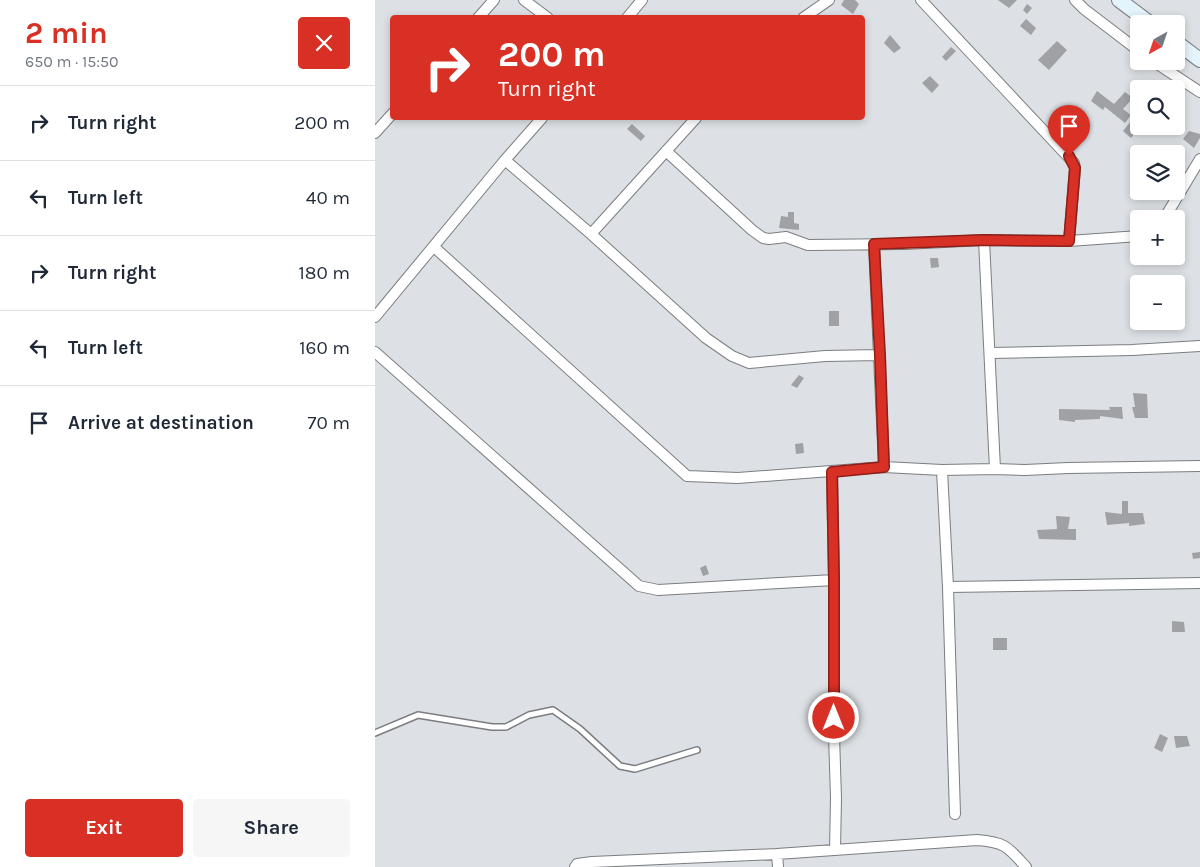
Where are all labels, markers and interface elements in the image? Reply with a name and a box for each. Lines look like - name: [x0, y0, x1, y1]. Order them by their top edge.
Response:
- text: 2 min: [25, 15, 108, 51]
- north arrow: [1130, 15, 1185, 70]
- map controls: [1130, 15, 1185, 330]
- button: close: [298, 17, 350, 69]
- text: 200 m: [498, 34, 606, 75]
- icon: right: [415, 35, 480, 100]
- text: 650 m · 15:50: [25, 52, 118, 71]
- text: Turn right: [498, 76, 596, 102]
- button: search: [1130, 80, 1185, 135]
- pin: [1048, 105, 1090, 156]
- icon: right: [25, 109, 53, 137]
- text: Turn right: [68, 112, 157, 134]
- text: 200 m: [294, 112, 350, 134]
- icon: arrive: [1055, 112, 1083, 140]
- button: layers: [1130, 145, 1185, 200]
- icon: left: [25, 184, 53, 212]
- text: Turn left: [68, 187, 143, 209]
- text: 40 m: [306, 187, 350, 209]
- button: +: [1130, 210, 1185, 265]
- icon: right: [25, 259, 53, 287]
- text: Turn right: [68, 262, 157, 284]
- text: 180 m: [298, 262, 350, 284]
- button: −: [1130, 275, 1185, 330]
- icon: left: [25, 334, 53, 362]
- text: Turn left: [68, 337, 143, 359]
- text: 160 m: [299, 337, 350, 359]
- icon: arrive: [25, 409, 53, 437]
- text: Arrive at destination: [68, 412, 254, 434]
- text: 70 m: [308, 412, 350, 434]
- position arrow: [807, 691, 859, 743]
- button: Exit: [25, 799, 183, 857]
- button: Share: [193, 799, 350, 857]

